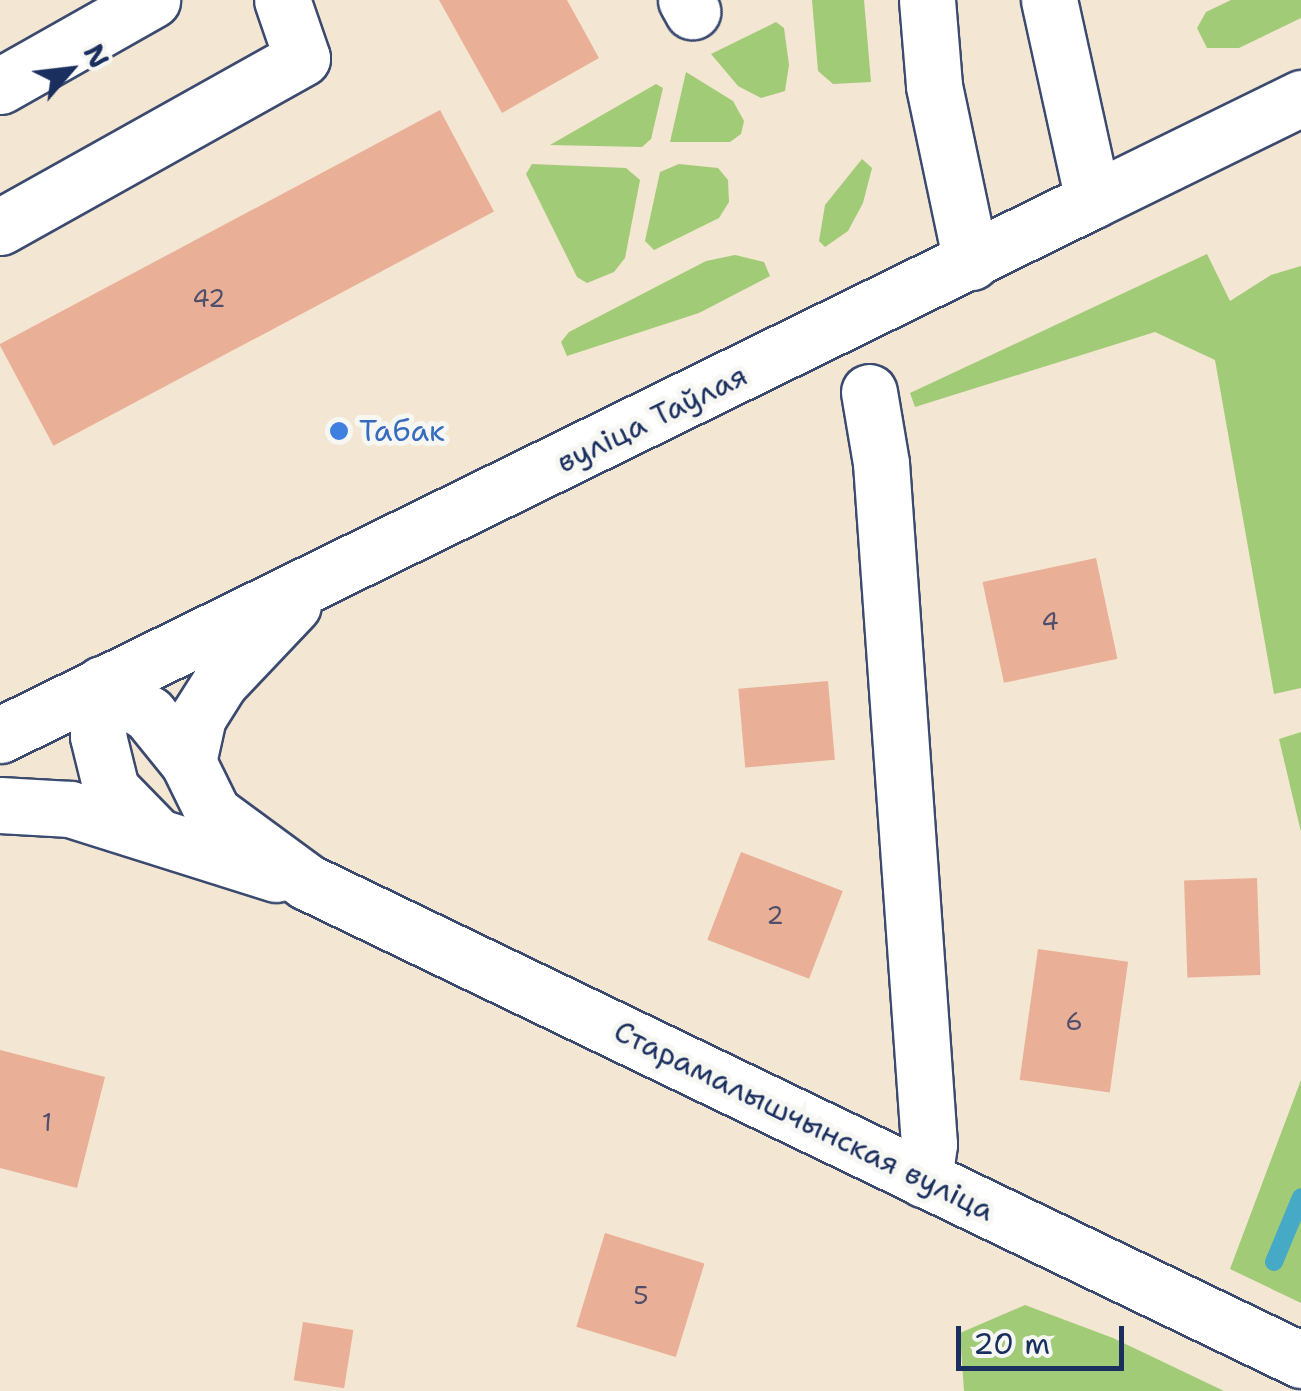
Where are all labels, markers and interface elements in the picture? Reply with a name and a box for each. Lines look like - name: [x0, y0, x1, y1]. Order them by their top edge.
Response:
- north arrow: [20, 20, 120, 120]
- text: N: [75, 37, 118, 75]
- house number: 42: [192, 283, 226, 313]
- street label: вуліца Таўлая: [551, 357, 753, 481]
- place label: Табак: [359, 413, 445, 449]
- marker: Табак: [328, 420, 350, 442]
- house number: 4: [1041, 606, 1059, 636]
- house number: 2: [766, 900, 784, 930]
- house number: 6: [1065, 1006, 1083, 1036]
- street label: Старамалышчынская вуліца: [608, 1013, 1000, 1229]
- house number: 1: [42, 1107, 52, 1137]
- house number: 5: [633, 1280, 649, 1310]
- scale bar: [961, 1306, 1128, 1368]
- text: 20 m: [973, 1323, 1050, 1364]

